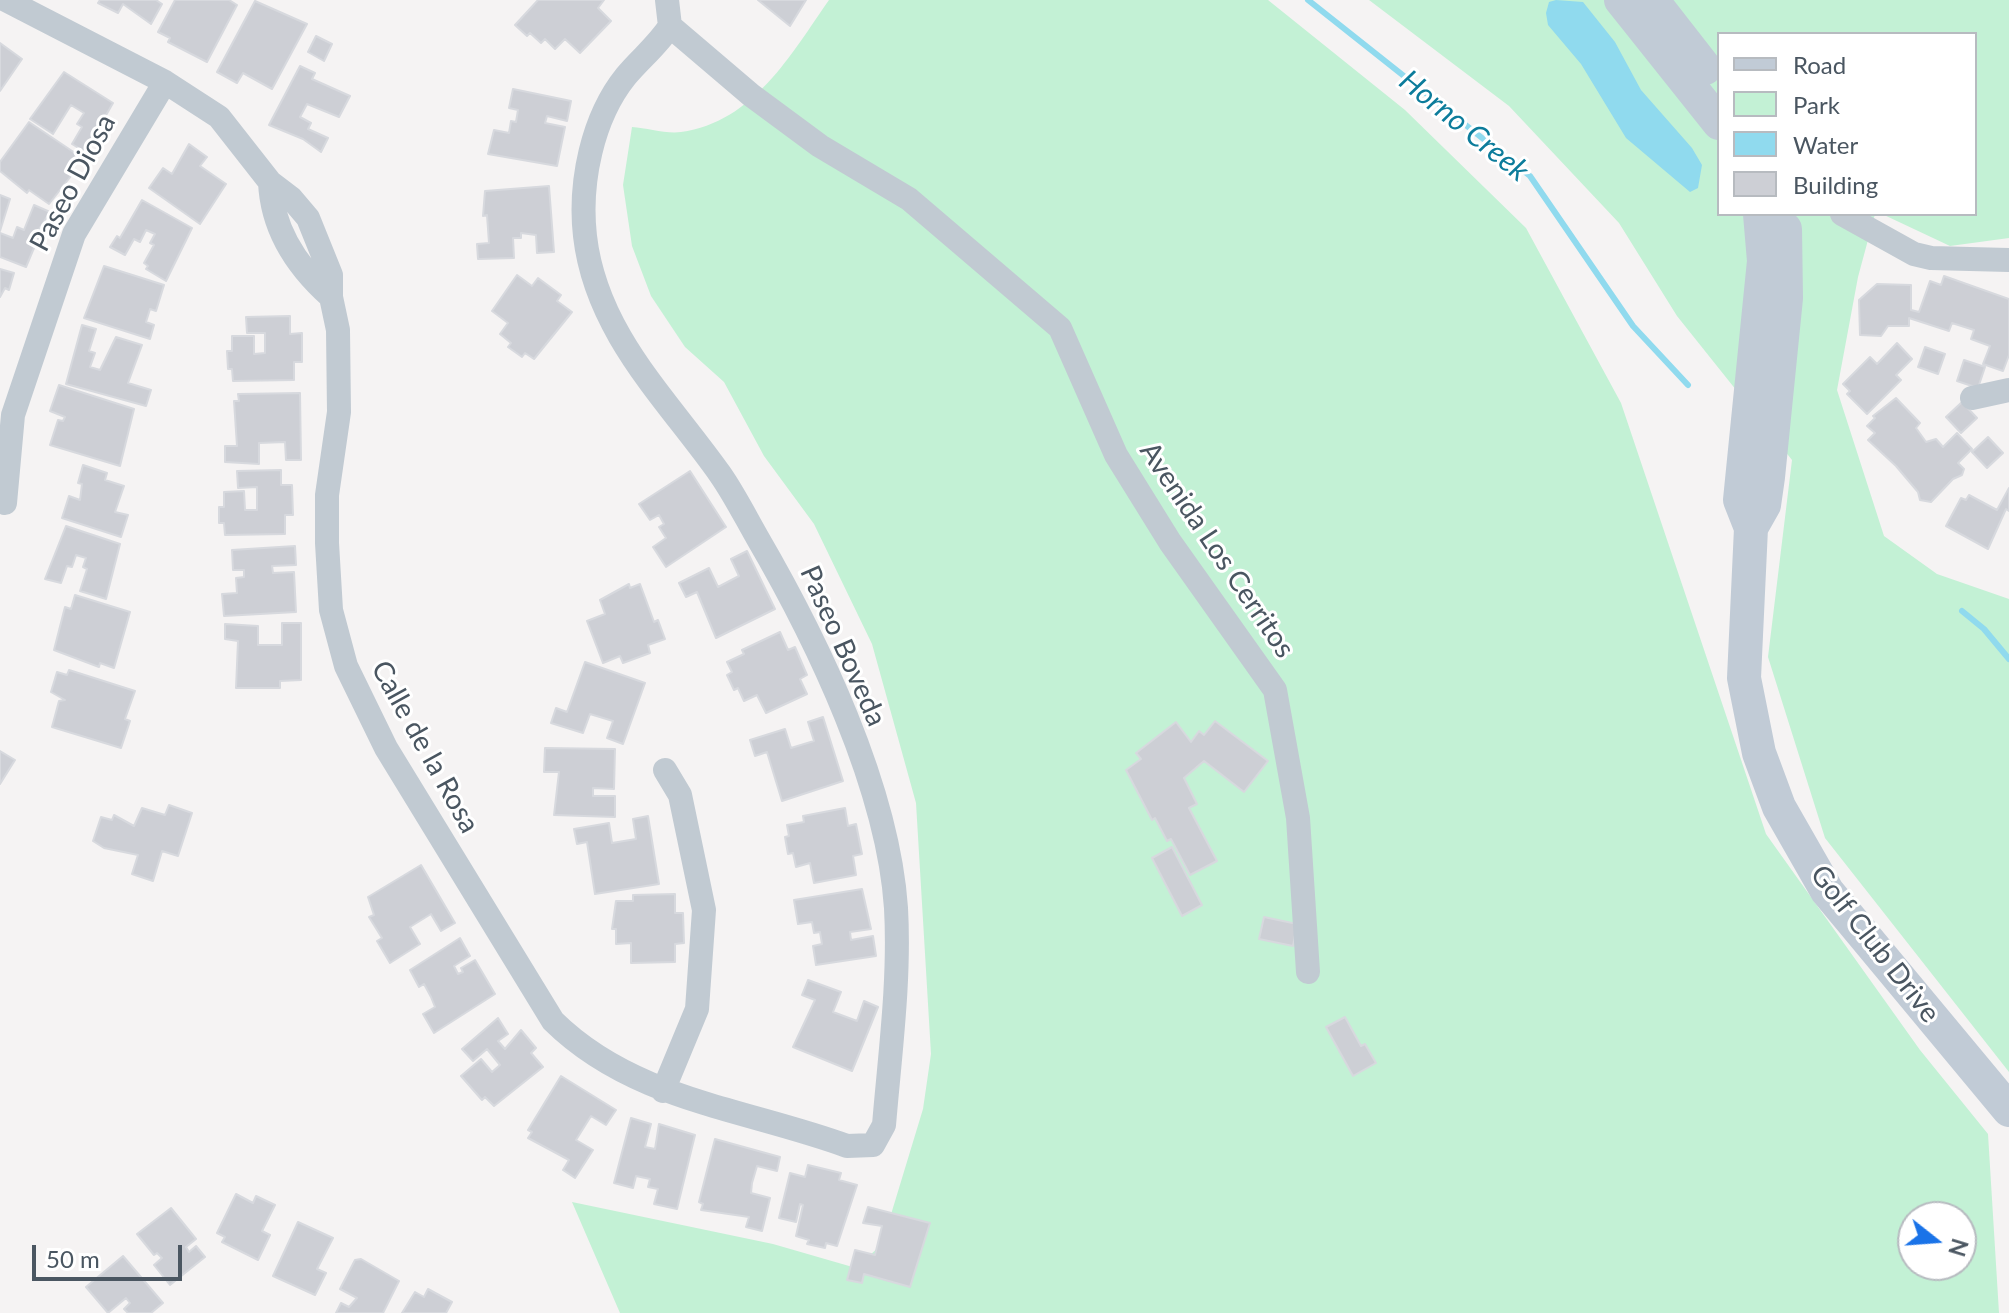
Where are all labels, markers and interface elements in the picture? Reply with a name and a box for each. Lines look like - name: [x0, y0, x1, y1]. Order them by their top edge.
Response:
- legend: [1717, 32, 1977, 216]
- text: Road: [1793, 50, 1846, 79]
- water label: Horno Creek: [1392, 63, 1536, 189]
- text: Park: [1793, 90, 1840, 119]
- street label: Paseo Diosa: [23, 109, 123, 257]
- text: Water: [1793, 130, 1858, 159]
- text: Building: [1793, 170, 1878, 199]
- street label: Avenida Los Cerritos: [1132, 436, 1302, 664]
- street label: Paseo Boveda: [793, 561, 893, 731]
- street label: Calle de la Rosa: [364, 655, 486, 839]
- street label: Golf Club Drive: [1803, 859, 1947, 1029]
- north arrow: [1897, 1201, 1977, 1281]
- scale bar: [36, 1229, 186, 1279]
- text: N: [1943, 1236, 1974, 1260]
- text: 50 m: [46, 1244, 100, 1273]

